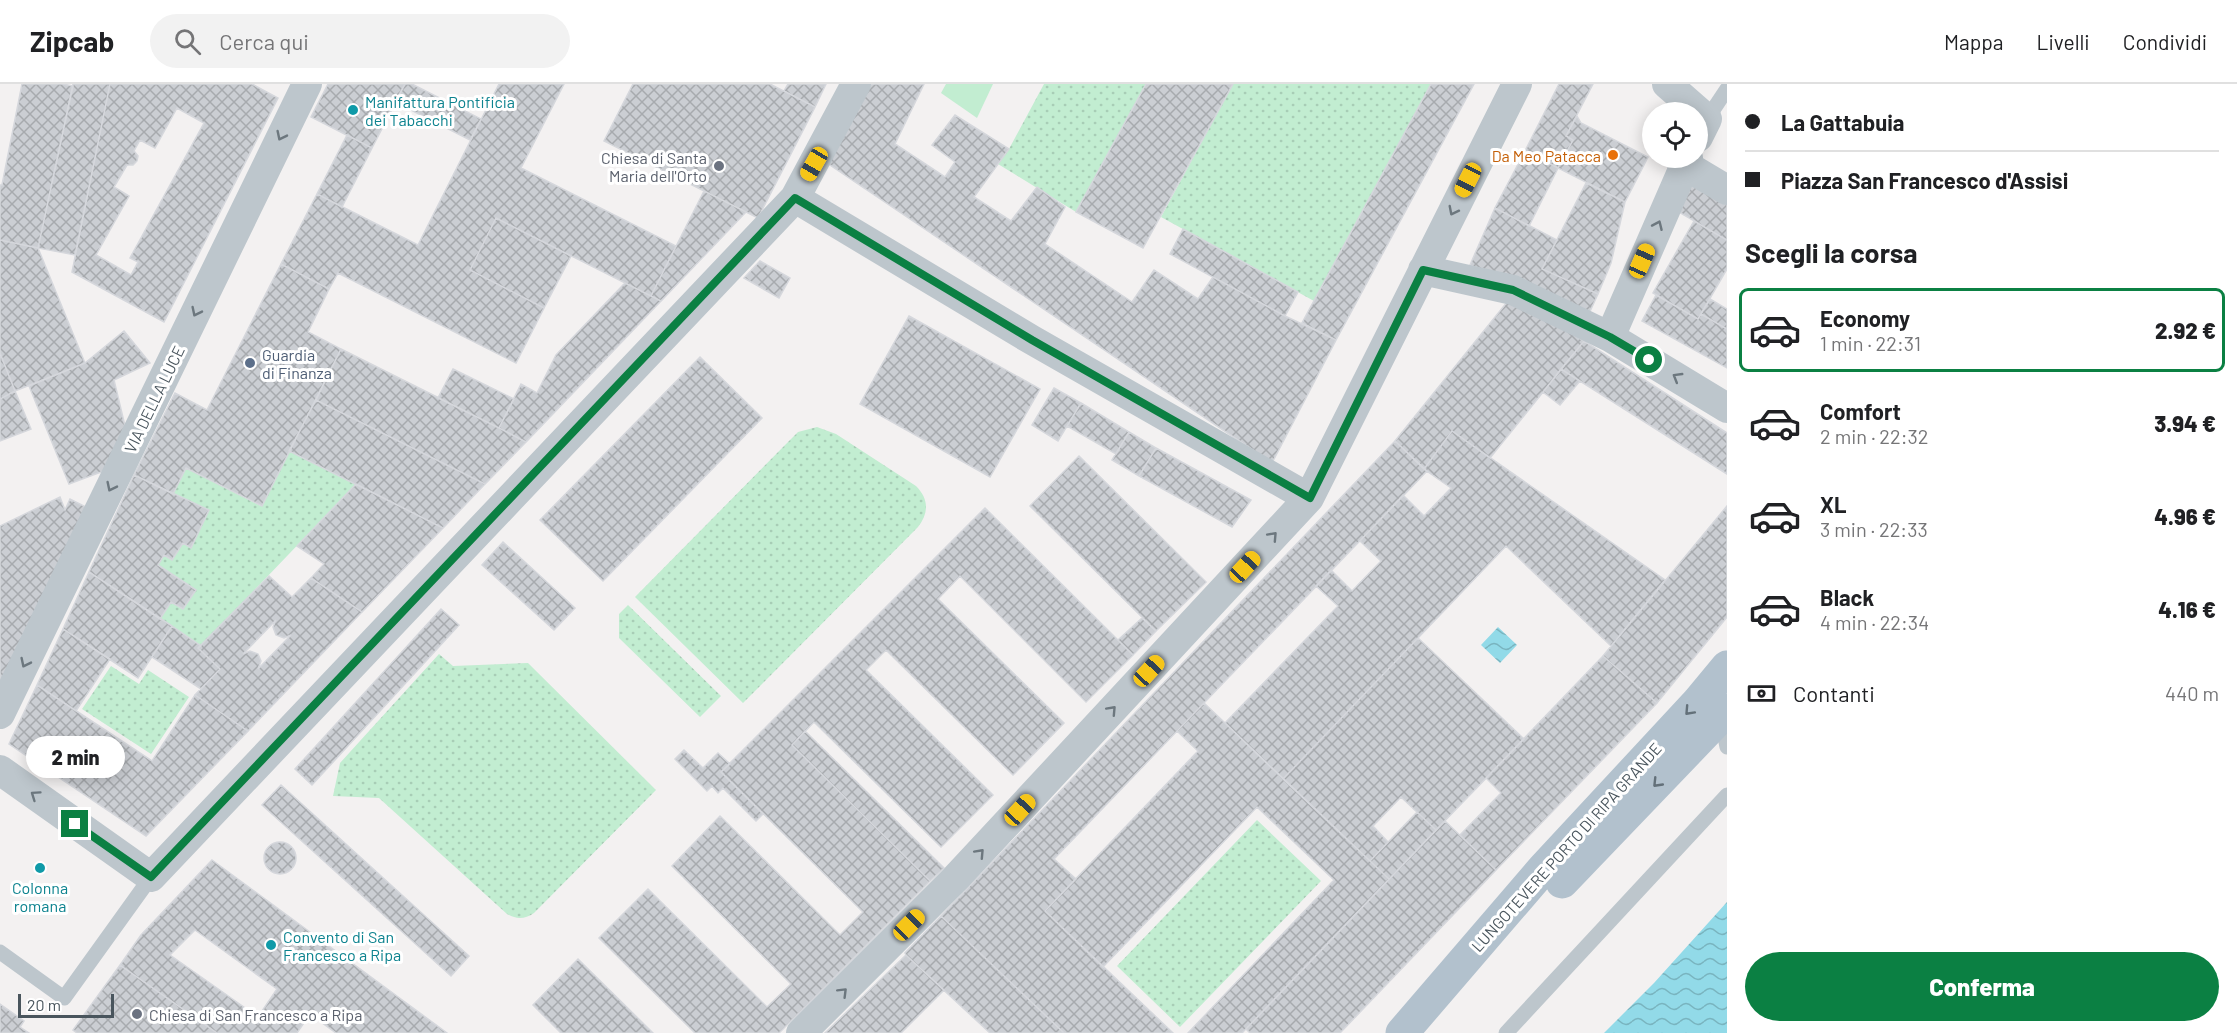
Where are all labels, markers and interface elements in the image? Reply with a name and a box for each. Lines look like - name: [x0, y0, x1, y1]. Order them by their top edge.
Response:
- search box: [150, 14, 570, 68]
- text: Zipcab: [30, 24, 114, 58]
- icon: search: [171, 25, 204, 58]
- text: Cerca qui: [219, 28, 309, 54]
- text: Mappa: [1944, 29, 2004, 54]
- text: Livelli: [2037, 29, 2090, 54]
- text: Condividi: [2123, 29, 2207, 54]
- place label: Manifattura Pontificia dei Tabacchi: [365, 92, 515, 129]
- map controls: [1642, 102, 1708, 168]
- button: locate: [1642, 102, 1708, 168]
- marker: Manifattura Pontificia dei Tabacchi: [346, 103, 360, 117]
- text: La Gattabuia: [1781, 109, 1904, 135]
- one-way arrow: [277, 130, 289, 141]
- car: [797, 144, 831, 184]
- place label: Da Meo Patacca: [1492, 146, 1601, 165]
- place label: Chiesa di Santa Maria dell'Orto: [601, 148, 707, 185]
- marker: Da Meo Patacca: [1606, 148, 1620, 162]
- marker: Chiesa di Santa Maria dell'Orto: [712, 159, 726, 173]
- car: [1452, 160, 1484, 200]
- text: Piazza San Francesco d'Assisi: [1781, 167, 2068, 193]
- one-way arrow: [1449, 205, 1460, 215]
- one-way arrow: [1651, 221, 1663, 232]
- text: Scegli la corsa: [1745, 236, 1918, 268]
- car: [1626, 241, 1658, 281]
- icon: car: [1748, 303, 1802, 357]
- text: Economy: [1820, 305, 1910, 331]
- one-way arrow: [192, 306, 203, 316]
- text: 2.92 €: [2155, 317, 2216, 343]
- text: 1 min · 22:31: [1820, 331, 1921, 355]
- street label: VIA DELLA LUCE: [120, 343, 188, 455]
- place label: Guardia di Finanza: [262, 345, 332, 382]
- route start: [1635, 346, 1662, 373]
- marker: Guardia di Finanza: [243, 356, 257, 370]
- one-way arrow: [1673, 373, 1683, 385]
- icon: car: [1748, 396, 1802, 450]
- text: Comfort: [1820, 398, 1901, 424]
- text: 3.94 €: [2154, 410, 2216, 436]
- text: 2 min · 22:32: [1820, 424, 1929, 448]
- one-way arrow: [106, 481, 118, 492]
- icon: car: [1748, 489, 1802, 543]
- text: XL: [1820, 491, 1846, 517]
- text: 4.96 €: [2154, 503, 2216, 529]
- text: 3 min · 22:33: [1820, 517, 1928, 541]
- one-way arrow: [1266, 533, 1277, 544]
- car: [1226, 548, 1264, 586]
- icon: car: [1748, 582, 1802, 636]
- text: Black: [1820, 584, 1874, 610]
- text: 4.16 €: [2158, 596, 2216, 622]
- text: 4 min · 22:34: [1820, 610, 1929, 634]
- car: [1130, 652, 1168, 690]
- one-way arrow: [21, 656, 33, 667]
- icon: cash: [1745, 677, 1778, 710]
- text: Contanti: [1793, 680, 1875, 706]
- text: 440 m: [2165, 681, 2219, 705]
- one-way arrow: [1685, 705, 1696, 715]
- one-way arrow: [1105, 706, 1116, 717]
- callout: 2 min: [26, 737, 124, 779]
- street label: LUNGOTEVERE PORTO DI RIPA GRANDE: [1467, 739, 1665, 955]
- text: 2 min: [51, 745, 100, 769]
- one-way arrow: [1654, 775, 1665, 786]
- one-way arrow: [30, 791, 41, 802]
- car: [1001, 791, 1039, 829]
- route end: [61, 810, 88, 837]
- one-way arrow: [972, 849, 983, 860]
- marker: Colonna romana: [33, 861, 47, 875]
- place label: Colonna romana: [12, 878, 68, 915]
- car: [890, 906, 928, 944]
- place label: Convento di San Francesco a Ripa: [283, 927, 401, 964]
- marker: Convento di San Francesco a Ripa: [264, 938, 278, 952]
- button: Conferma: [1745, 952, 2219, 1021]
- one-way arrow: [835, 988, 846, 999]
- scale bar: [18, 991, 114, 1018]
- text: 20 m: [27, 995, 61, 1014]
- place label: Chiesa di San Francesco a Ripa: [149, 1005, 362, 1024]
- marker: Chiesa di San Francesco a Ripa: [130, 1007, 144, 1021]

